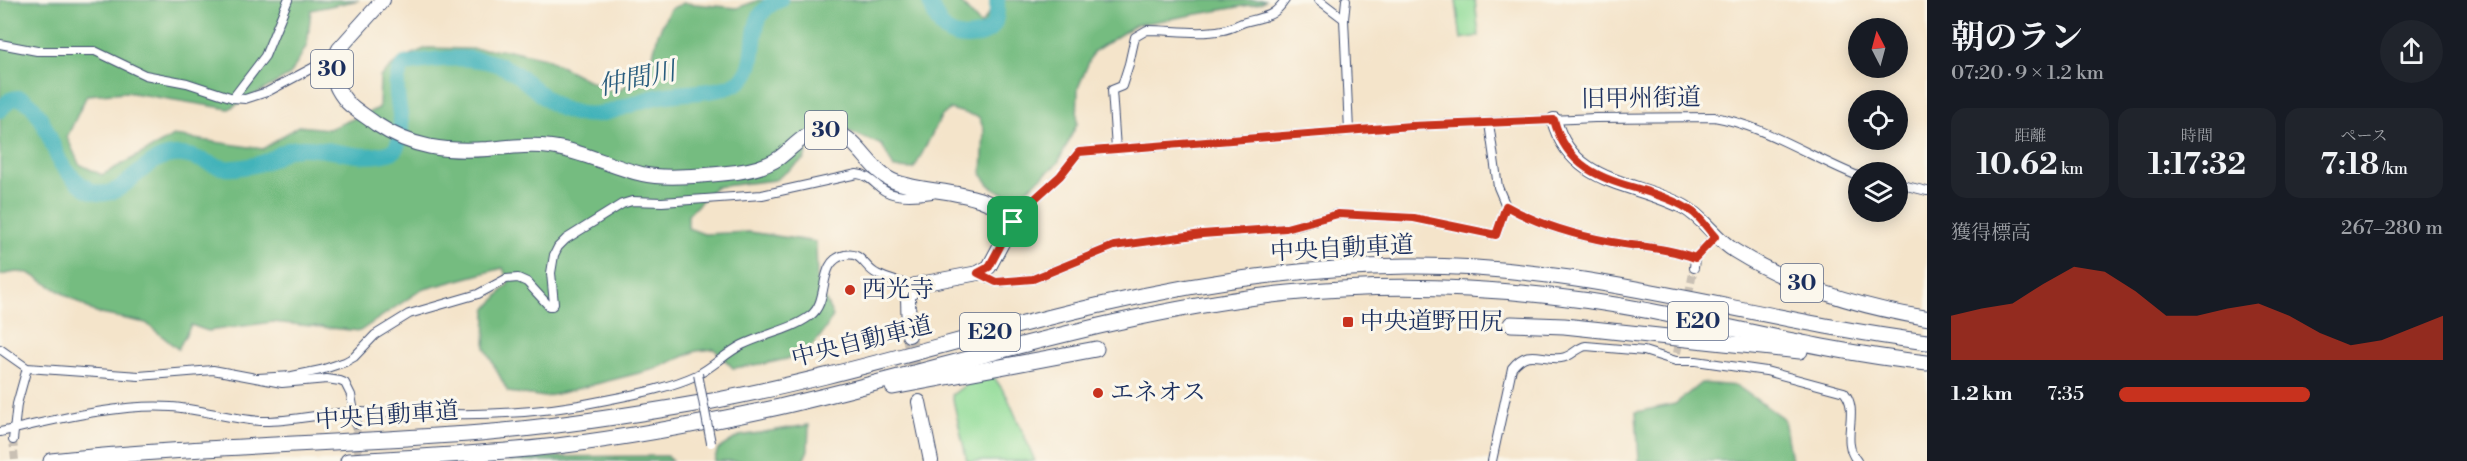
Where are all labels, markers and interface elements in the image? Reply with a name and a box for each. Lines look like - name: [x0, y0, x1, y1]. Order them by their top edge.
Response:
- north arrow: [1848, 18, 1908, 78]
- map controls: [1848, 18, 1908, 222]
- text: 朝のラン: [1951, 18, 2083, 59]
- button: share: [2380, 20, 2443, 83]
- road number: 30: [311, 50, 353, 88]
- water label: 仲間川: [596, 55, 681, 103]
- text: 07:20 · 9 × 1.2 km: [1951, 61, 2104, 86]
- street label: 旧甲州街道: [1581, 83, 1701, 115]
- button: locate: [1848, 90, 1908, 150]
- road number: 30: [805, 111, 847, 149]
- text: 距離: [2014, 126, 2046, 146]
- text: 時間: [2181, 126, 2213, 146]
- text: ペース: [2340, 126, 2388, 146]
- text: 10.62: [1977, 146, 2058, 184]
- text: 1:17:32: [2148, 146, 2246, 184]
- text: 7:18: [2320, 146, 2379, 184]
- text: km: [2058, 159, 2083, 179]
- text: /km: [2379, 159, 2408, 179]
- button: layers: [1848, 162, 1908, 222]
- pin: [987, 196, 1038, 247]
- icon: arrive: [996, 205, 1029, 238]
- text: 267–280 m: [2341, 216, 2443, 241]
- text: 獲得標高: [1951, 221, 2031, 246]
- street label: 中央自動車道: [1269, 230, 1415, 268]
- road number: 30: [1781, 264, 1823, 302]
- place label: 西光寺: [862, 275, 934, 305]
- marker: 西光寺: [843, 283, 857, 297]
- road number: E20: [1668, 302, 1728, 340]
- place label: 中央道野田尻: [1360, 307, 1504, 337]
- street label: 中央自動車道: [789, 310, 935, 374]
- road number: E20: [960, 313, 1020, 351]
- marker: 中央道野田尻: [1341, 315, 1355, 329]
- place label: エネオス: [1110, 378, 1206, 408]
- text: 1.2 km: [1951, 382, 2013, 407]
- text: 7:35: [2047, 382, 2084, 407]
- marker: エネオス: [1091, 386, 1105, 400]
- street label: 中央自動車道: [314, 396, 460, 436]

